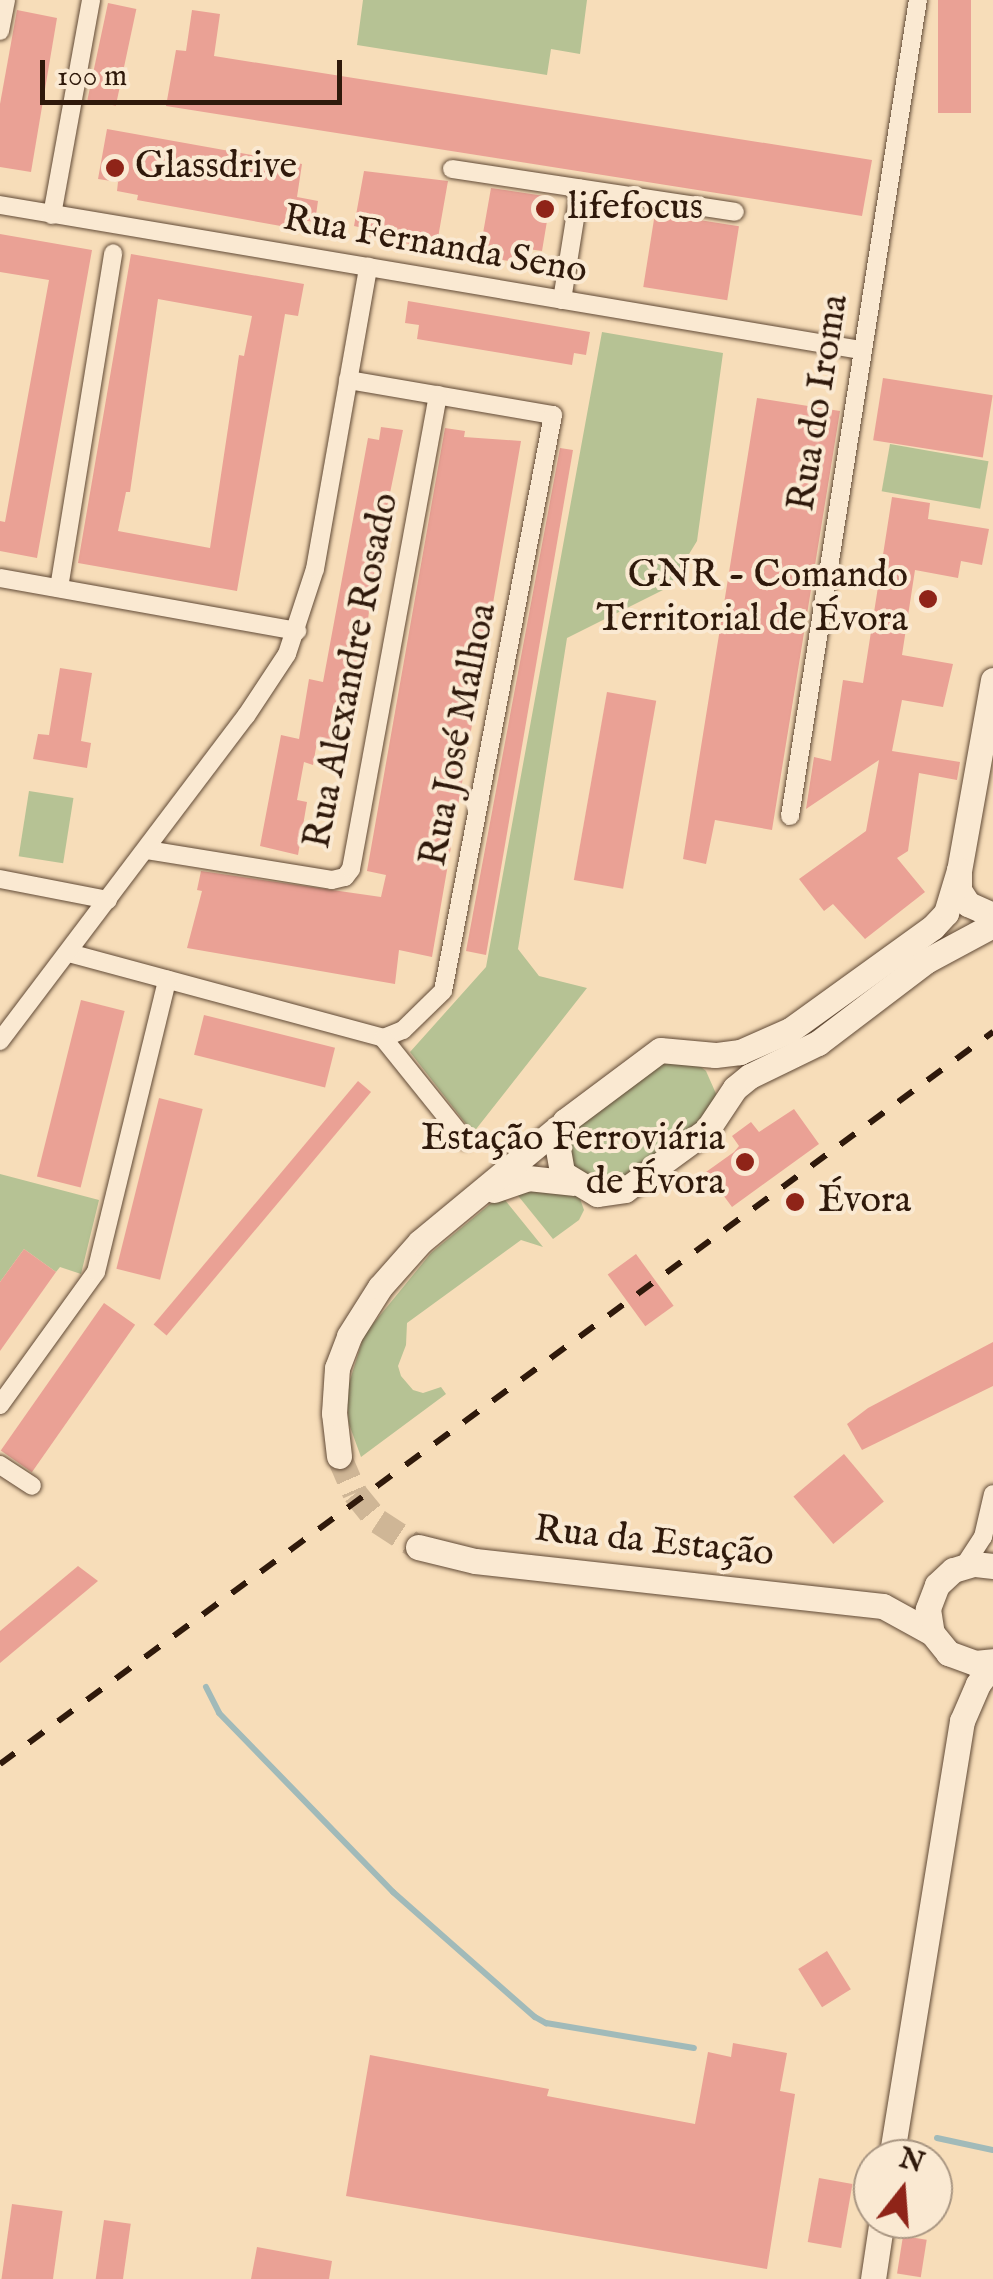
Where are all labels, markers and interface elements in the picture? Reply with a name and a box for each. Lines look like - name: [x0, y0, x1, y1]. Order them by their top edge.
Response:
- scale bar: [45, 40, 348, 102]
- text: 100 m: [57, 58, 127, 96]
- place label: Glassdrive: [135, 145, 297, 191]
- marker: Glassdrive: [104, 157, 126, 179]
- place label: lifefocus: [568, 186, 703, 232]
- marker: lifefocus: [532, 196, 558, 222]
- street label: Rua Fernanda Seno: [279, 197, 591, 295]
- street label: Rua do Iroma: [780, 291, 860, 515]
- street label: Rua Alexandre Rosado: [296, 489, 410, 853]
- place label: GNR - Comando Territorial de Évora: [596, 554, 908, 644]
- marker: GNR - Comando Territorial de Évora: [917, 588, 939, 610]
- street label: Rua José Malhoa: [412, 600, 508, 870]
- place label: Estação Ferroviária de Évora: [421, 1117, 725, 1206]
- marker: Estação Ferroviária de Évora: [734, 1151, 756, 1173]
- place label: Évora: [818, 1179, 911, 1225]
- marker: Évora: [782, 1189, 808, 1215]
- street label: Rua da Estação: [532, 1508, 776, 1578]
- north arrow: [853, 2139, 953, 2239]
- text: N: [895, 2141, 928, 2182]

